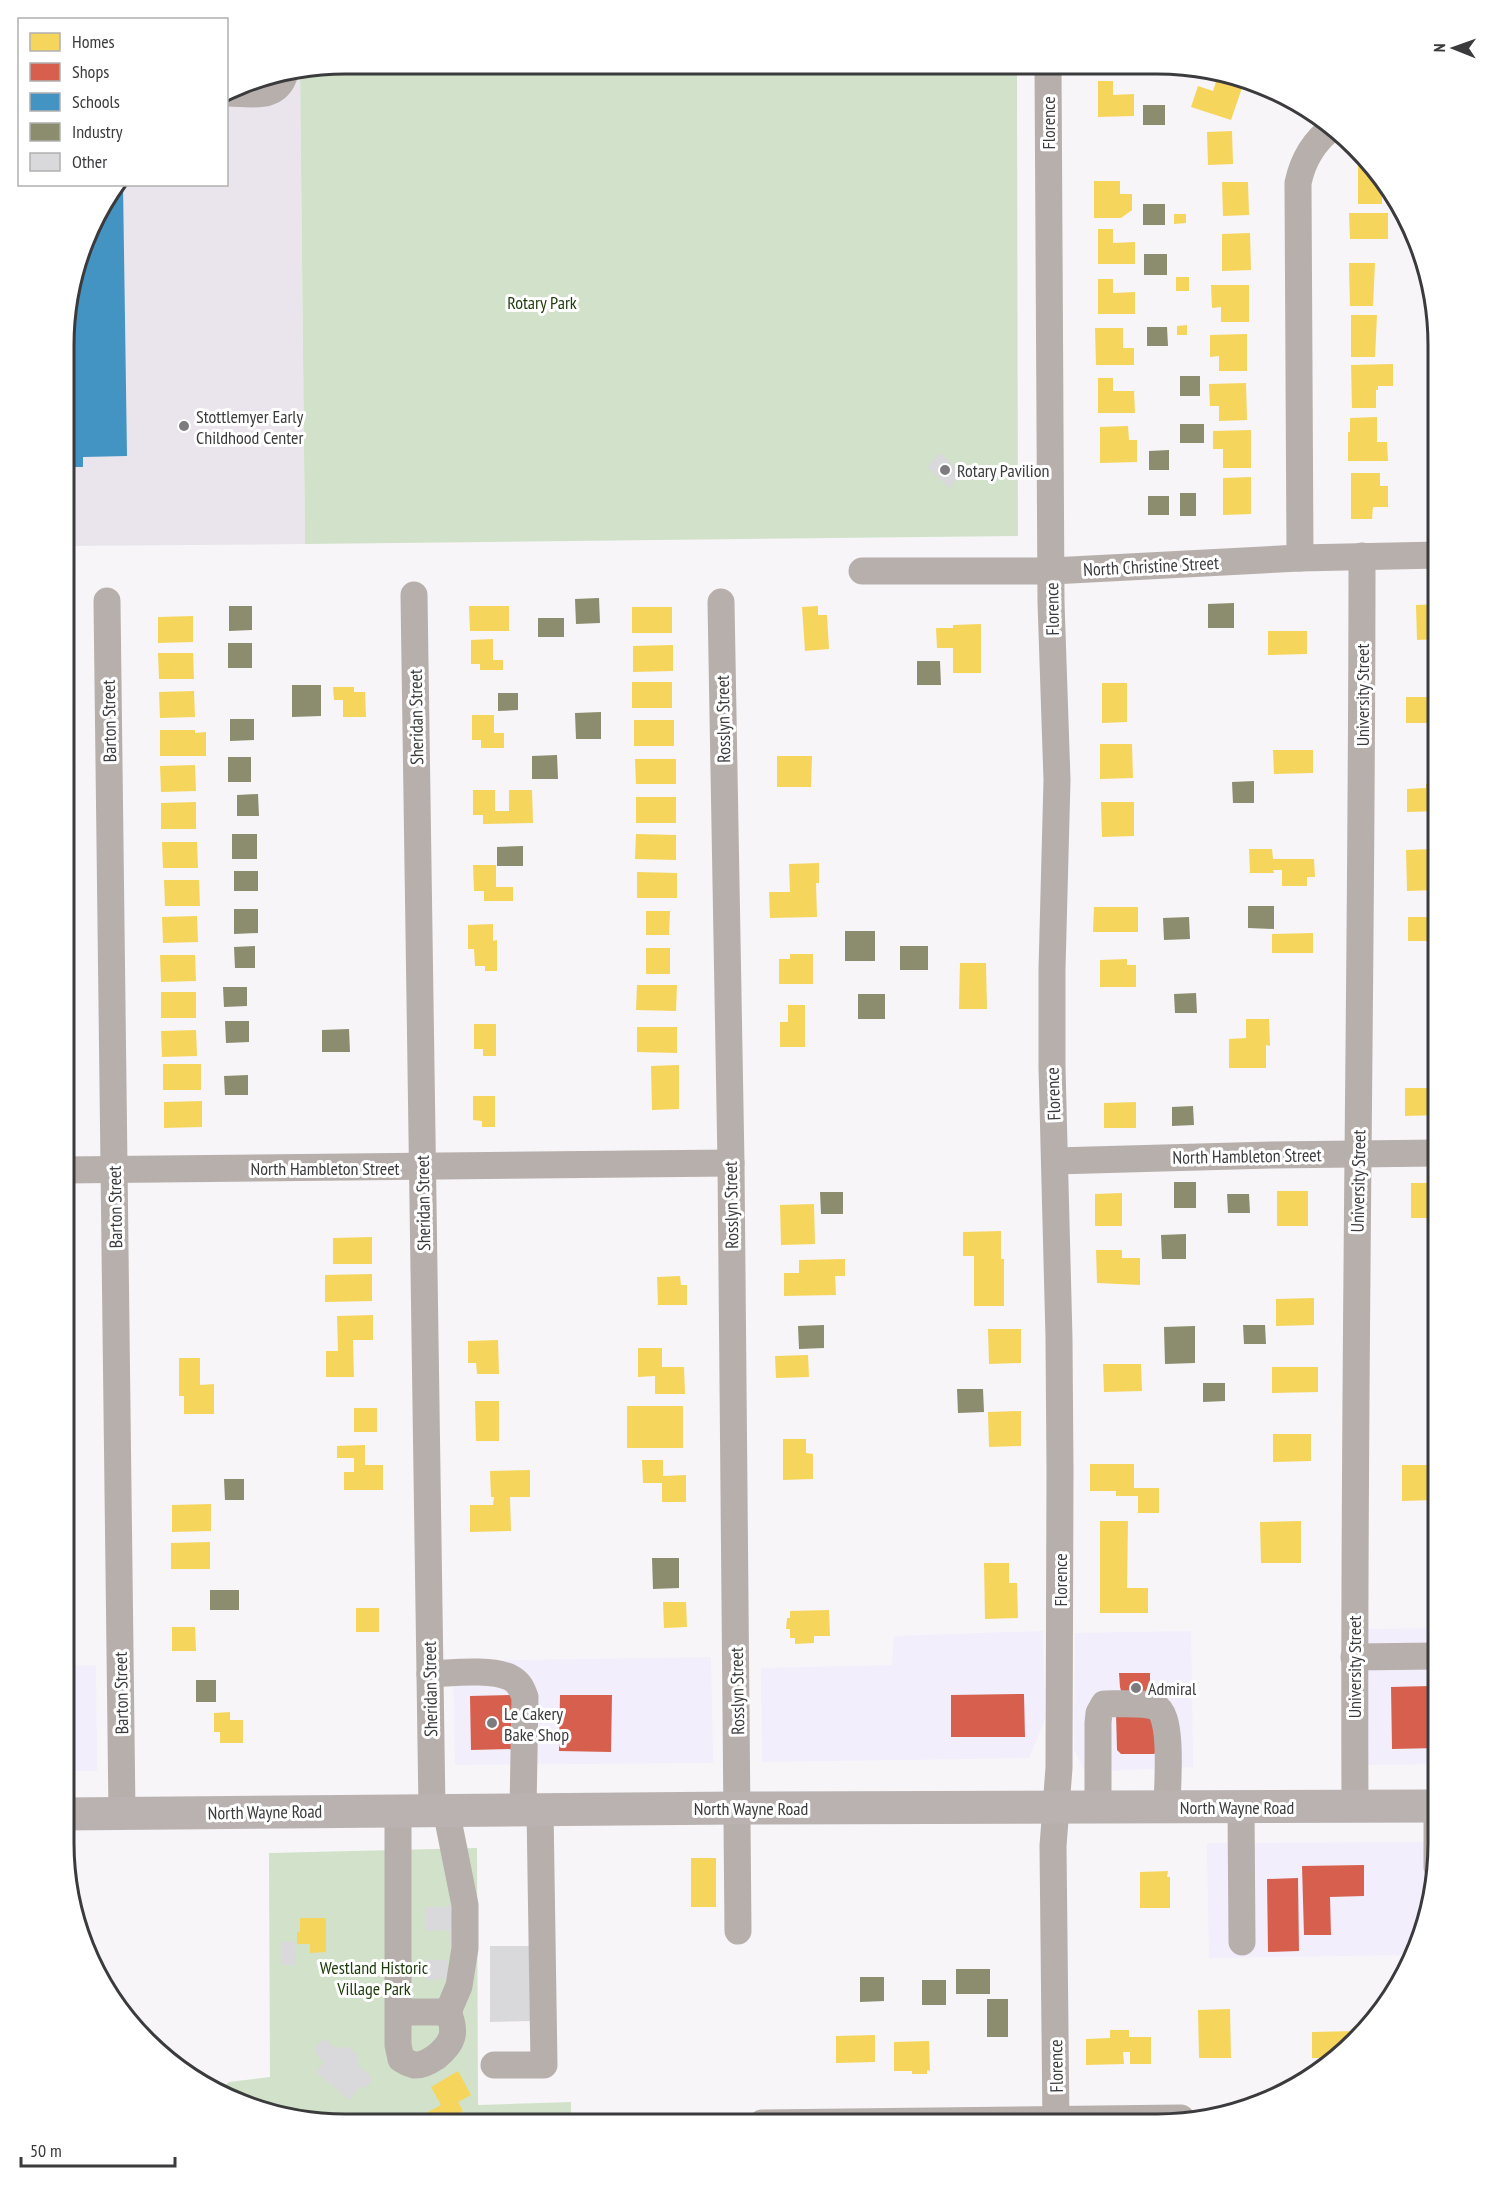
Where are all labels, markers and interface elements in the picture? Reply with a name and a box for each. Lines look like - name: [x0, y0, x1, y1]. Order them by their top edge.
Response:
- legend: [18, 18, 228, 186]
- north arrow: [1424, 18, 1484, 78]
- text: Homes: [72, 30, 115, 53]
- text: N: [1429, 43, 1449, 52]
- text: Shops: [72, 60, 109, 83]
- text: Schools: [72, 90, 120, 113]
- street label: Florence: [1037, 96, 1060, 150]
- text: Industry: [72, 120, 123, 143]
- text: Other: [72, 150, 107, 173]
- park label: Rotary Park: [507, 291, 577, 314]
- place label: Stottlemyer Early Childhood Center: [196, 405, 304, 449]
- marker: Stottlemyer Early Childhood Center: [177, 419, 191, 433]
- place label: Rotary Pavilion: [957, 459, 1049, 482]
- marker: Rotary Pavilion: [938, 463, 952, 477]
- street label: North Christine Street: [1083, 551, 1219, 581]
- street label: Florence: [1040, 582, 1064, 636]
- street label: University Street: [1351, 644, 1374, 746]
- street label: Sheridan Street: [404, 669, 428, 765]
- street label: Rosslyn Street: [711, 675, 735, 763]
- street label: Barton Street: [97, 679, 121, 762]
- street label: Florence: [1041, 1067, 1065, 1121]
- street label: University Street: [1346, 1129, 1370, 1233]
- street label: North Hambleton Street: [1172, 1143, 1322, 1169]
- street label: Sheridan Street: [411, 1155, 435, 1251]
- street label: North Hambleton Street: [250, 1157, 400, 1180]
- street label: Rosslyn Street: [719, 1161, 743, 1249]
- street label: Barton Street: [103, 1165, 127, 1248]
- street label: Florence: [1049, 1553, 1072, 1607]
- street label: University Street: [1343, 1616, 1366, 1718]
- street label: Sheridan Street: [418, 1641, 442, 1737]
- street label: Rosslyn Street: [725, 1647, 749, 1735]
- street label: Barton Street: [109, 1651, 133, 1734]
- place label: Admiral: [1148, 1677, 1197, 1700]
- marker: Admiral: [1129, 1681, 1143, 1695]
- place label: Le Cakery Bake Shop: [504, 1702, 569, 1746]
- marker: Le Cakery Bake Shop: [485, 1716, 499, 1730]
- street label: North Wayne Road: [1180, 1796, 1294, 1819]
- street label: North Wayne Road: [694, 1797, 808, 1820]
- street label: North Wayne Road: [208, 1800, 322, 1824]
- park label: Westland Historic Village Park: [320, 1956, 429, 2000]
- street label: Florence: [1044, 2039, 1068, 2093]
- scale bar: [21, 2130, 176, 2168]
- text: 50 m: [30, 2139, 62, 2162]

